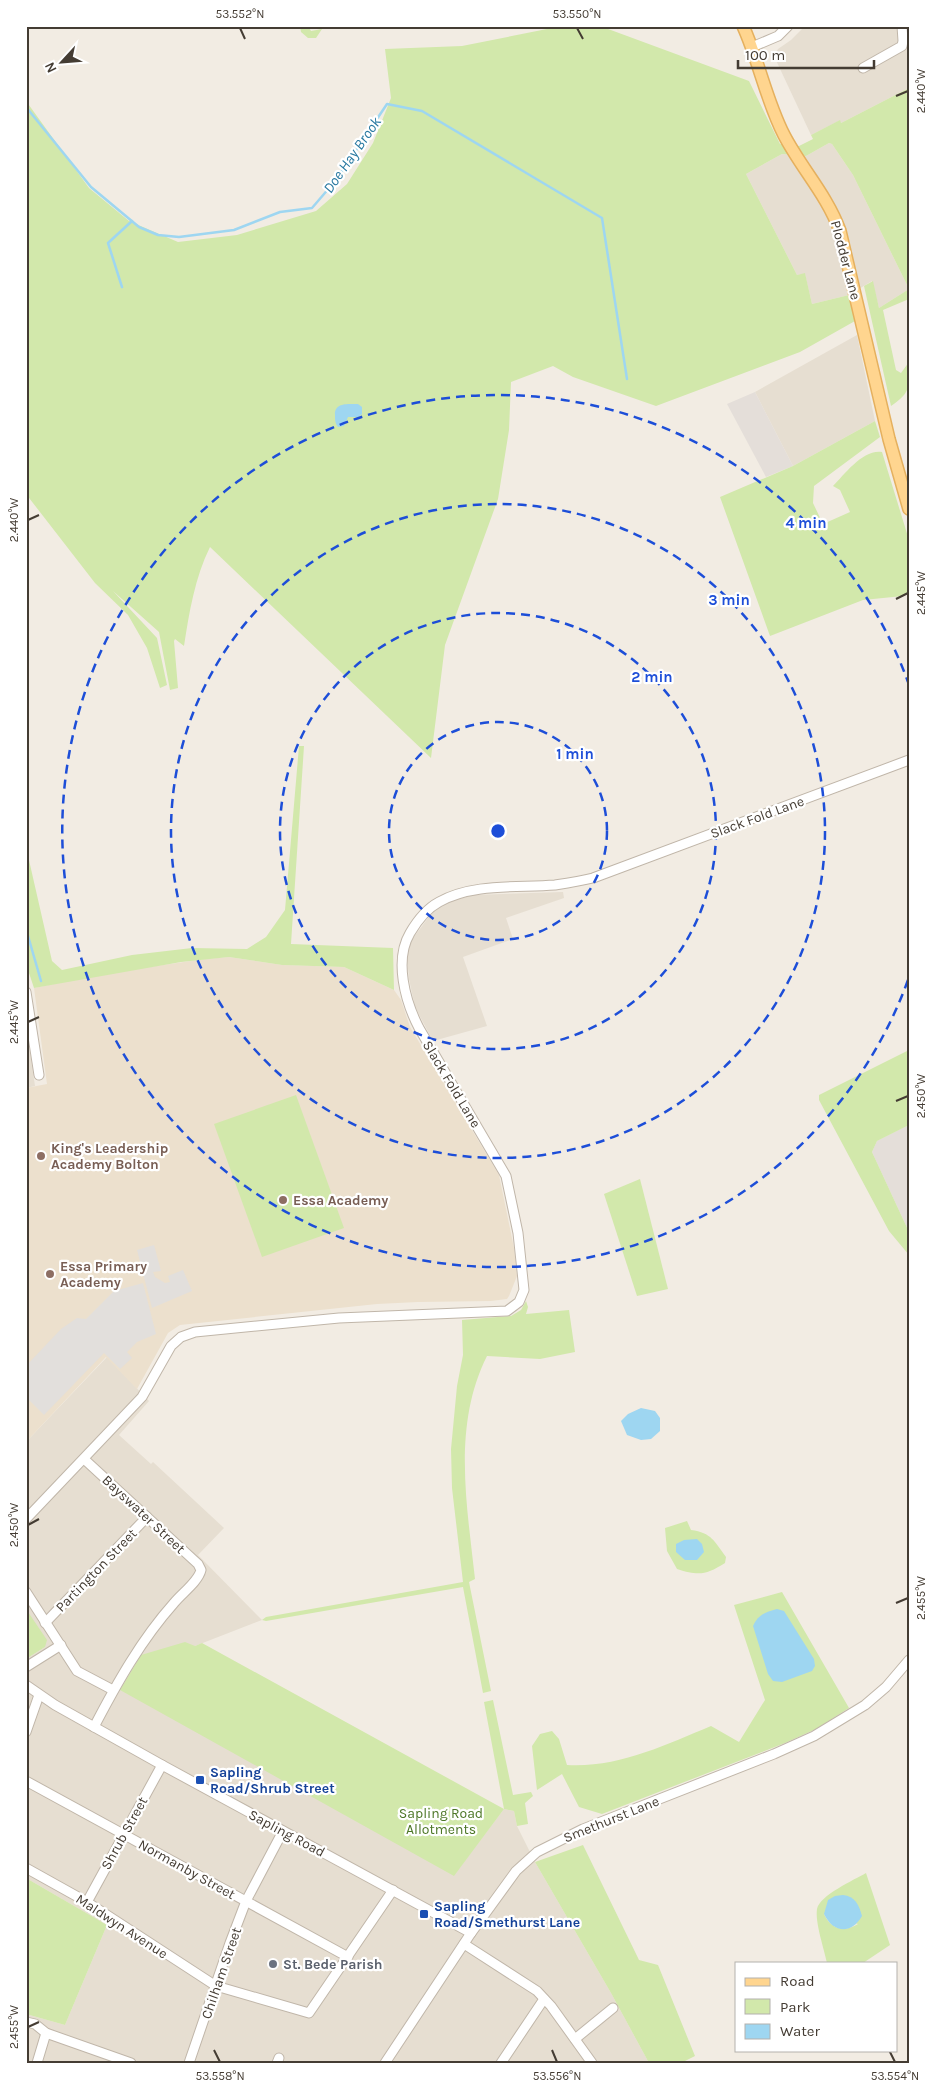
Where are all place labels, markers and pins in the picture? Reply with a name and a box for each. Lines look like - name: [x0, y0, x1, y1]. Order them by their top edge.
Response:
- centre of rings: [489, 822, 507, 840]
- place label: King's Leadership Academy Bolton: [51, 1140, 168, 1173]
- marker: King's Leadership Academy Bolton: [35, 1150, 47, 1162]
- place label: Essa Academy: [293, 1192, 388, 1209]
- marker: Essa Academy: [277, 1194, 289, 1206]
- place label: Essa Primary Academy: [60, 1258, 147, 1291]
- marker: Essa Primary Academy: [44, 1268, 56, 1280]
- place label: Sapling Road/Shrub Street: [210, 1764, 335, 1797]
- marker: Sapling Road/Shrub Street: [194, 1774, 206, 1786]
- place label: Sapling Road/Smethurst Lane: [434, 1898, 580, 1931]
- marker: Sapling Road/Smethurst Lane: [418, 1908, 430, 1920]
- place label: St. Bede Parish: [283, 1956, 383, 1973]
- marker: St. Bede Parish: [267, 1958, 279, 1970]

